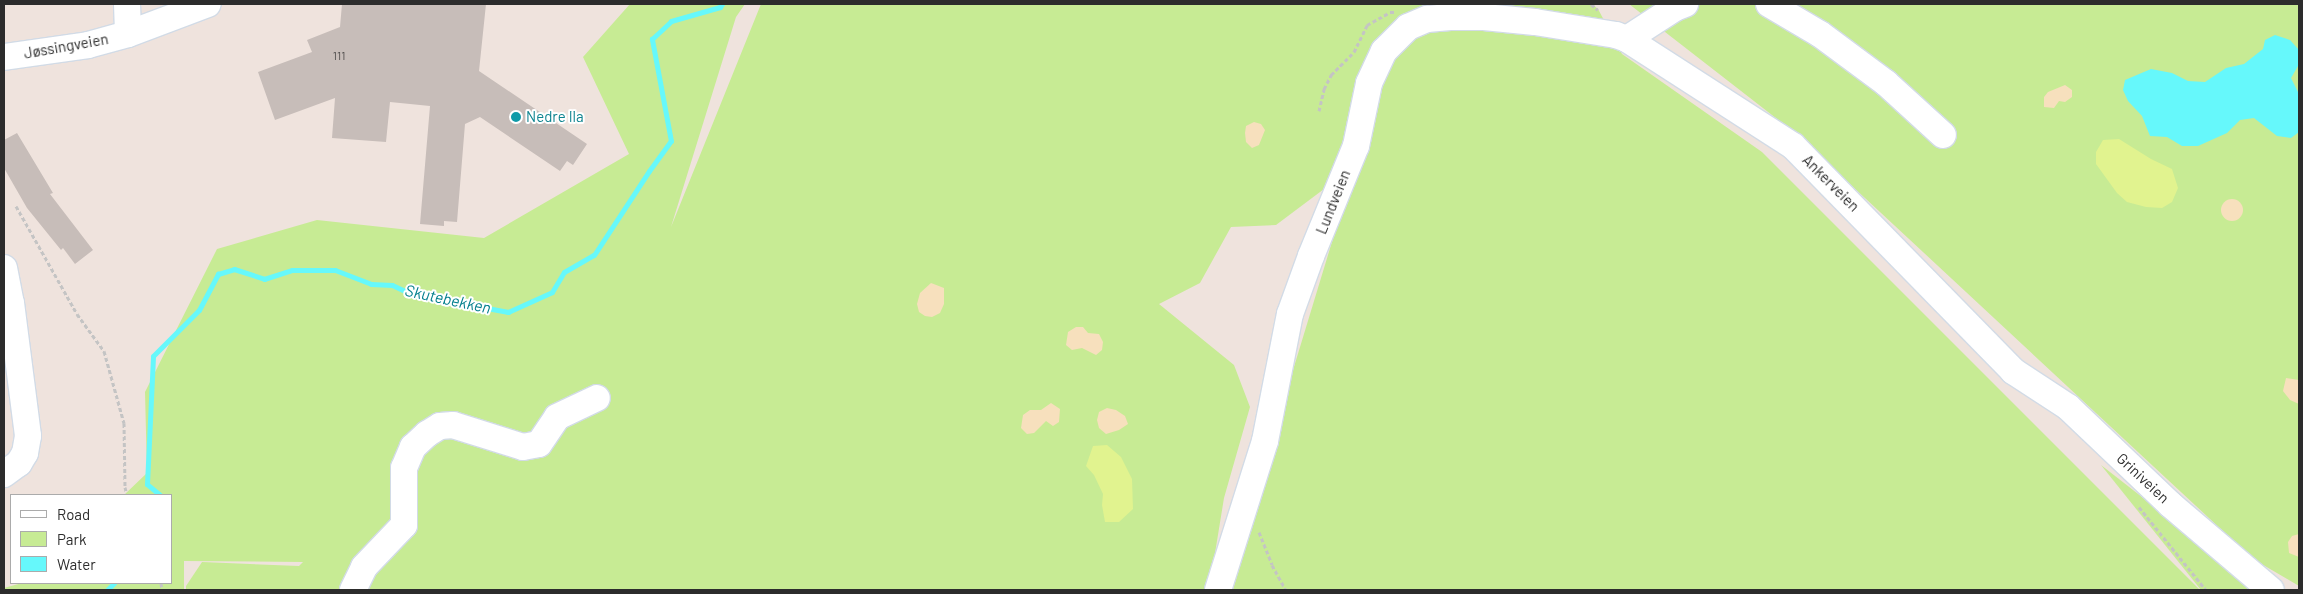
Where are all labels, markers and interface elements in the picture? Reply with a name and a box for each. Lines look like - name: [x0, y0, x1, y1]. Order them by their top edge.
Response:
- street label: Jøssingveien: [22, 30, 110, 62]
- house number: 111: [333, 49, 345, 63]
- place label: Nedre Ila: [526, 108, 584, 126]
- marker: Nedre Ila: [510, 111, 522, 123]
- street label: Ankerveien: [1799, 151, 1863, 215]
- street label: Lundveien: [1312, 167, 1354, 237]
- water label: Skutebekken: [403, 281, 493, 317]
- street label: Griniveien: [2113, 449, 2173, 507]
- legend: [10, 494, 172, 584]
- text: Road: [57, 505, 90, 523]
- text: Park: [57, 530, 86, 548]
- text: Water: [57, 555, 96, 573]

